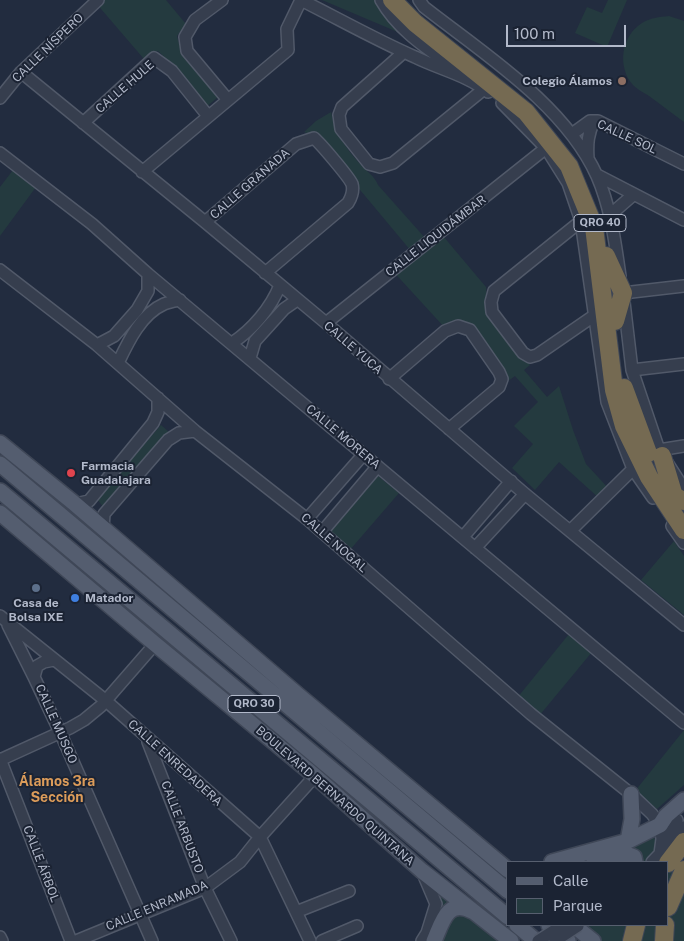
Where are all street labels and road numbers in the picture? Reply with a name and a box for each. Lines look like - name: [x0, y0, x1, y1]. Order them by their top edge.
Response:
- street label: CALLE NÍSPERO: [9, 10, 87, 86]
- street label: CALLE HULE: [93, 58, 157, 116]
- street label: CALLE SOL: [595, 117, 659, 157]
- street label: CALLE GRANADA: [207, 146, 293, 222]
- street label: CALLE LIQUIDÁMBAR: [383, 192, 489, 280]
- road number: QRO 40: [574, 214, 626, 232]
- street label: CALLE YUCA: [321, 319, 385, 377]
- street label: CALLE MORERA: [303, 402, 383, 472]
- street label: CALLE NOGAL: [298, 510, 370, 576]
- street label: CALLE MUSGO: [32, 682, 80, 766]
- road number: QRO 30: [228, 696, 280, 712]
- street label: CALLE ENREDADERA: [125, 717, 225, 809]
- street label: BOULEVARD BERNARDO QUINTANA: [253, 723, 417, 869]
- street label: CALLE ARBUSTO: [158, 779, 206, 875]
- street label: CALLE ÁRBOL: [20, 824, 62, 904]
- street label: CALLE ENRAMADA: [104, 878, 210, 934]

